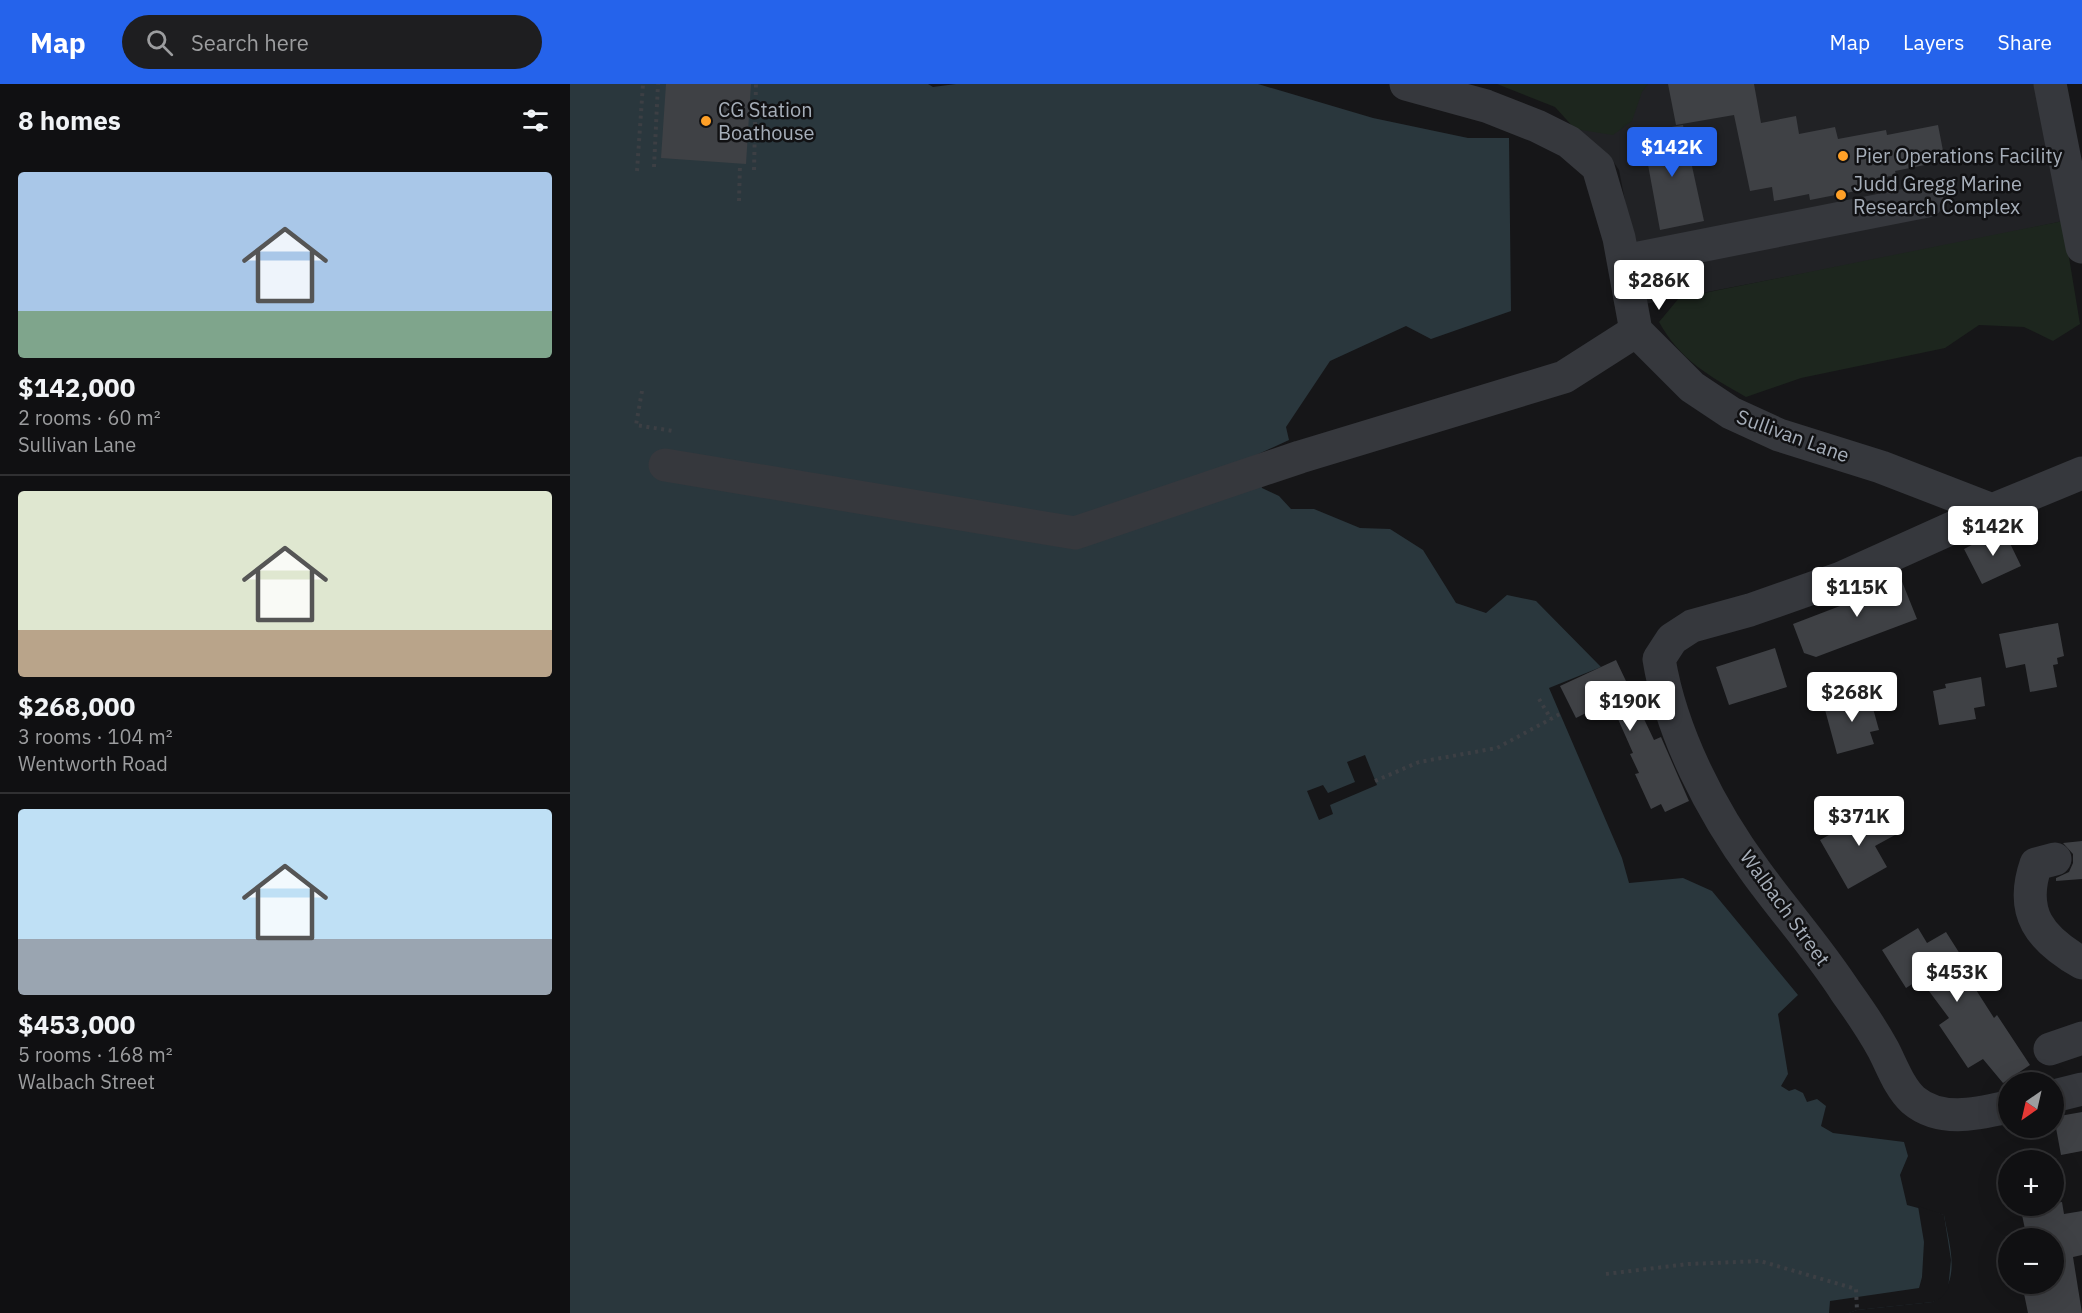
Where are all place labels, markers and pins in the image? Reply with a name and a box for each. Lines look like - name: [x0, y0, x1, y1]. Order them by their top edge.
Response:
- place label: CG Station Boathouse: [718, 96, 815, 146]
- marker: CG Station Boathouse: [699, 114, 713, 128]
- pin: $142K: [1630, 127, 1714, 178]
- place label: Pier Operations Facility: [1855, 142, 2062, 169]
- marker: Pier Operations Facility: [1836, 149, 1850, 163]
- place label: Judd Gregg Marine Research Complex: [1853, 170, 2022, 220]
- marker: Judd Gregg Marine Research Complex: [1834, 188, 1848, 202]
- pin: $286K: [1617, 260, 1701, 311]
- pin: $142K: [1951, 506, 2035, 557]
- pin: $115K: [1815, 567, 1899, 618]
- pin: $268K: [1810, 672, 1894, 723]
- pin: $190K: [1588, 681, 1672, 732]
- pin: $371K: [1817, 796, 1901, 847]
- pin: $453K: [1915, 952, 1999, 1003]

